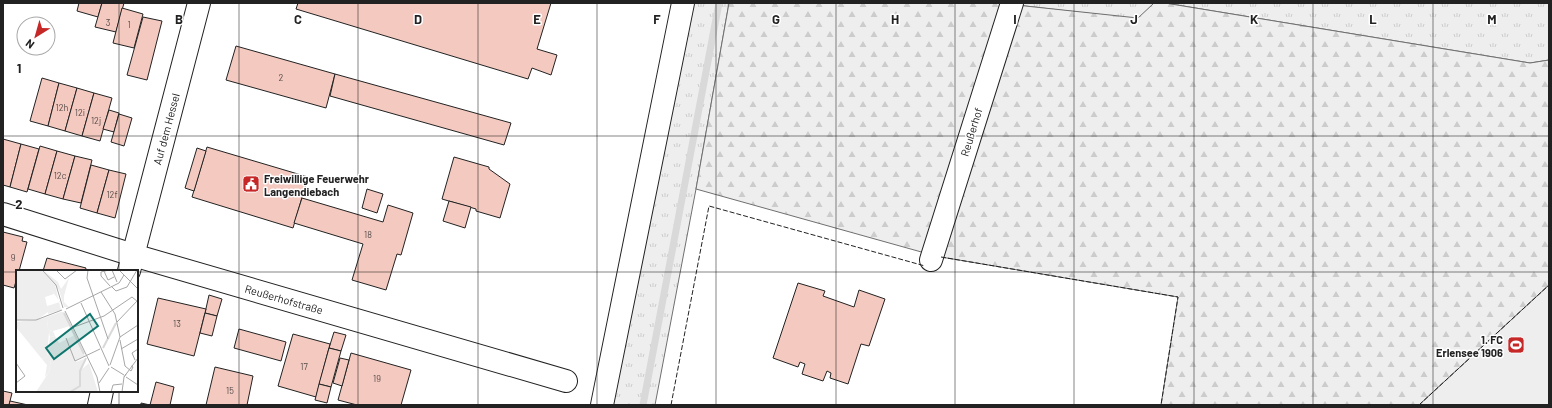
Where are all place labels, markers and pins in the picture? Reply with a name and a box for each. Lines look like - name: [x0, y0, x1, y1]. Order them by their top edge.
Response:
- place label: Freiwillige Feuerwehr Langendiebach: [264, 172, 370, 198]
- public building icon: Freiwillige Feuerwehr Langendiebach: [241, 174, 261, 194]
- place label: 1. FC Erlensee 1906: [1436, 333, 1503, 359]
- sports icon: 1. FC Erlensee 1906: [1506, 335, 1526, 355]

